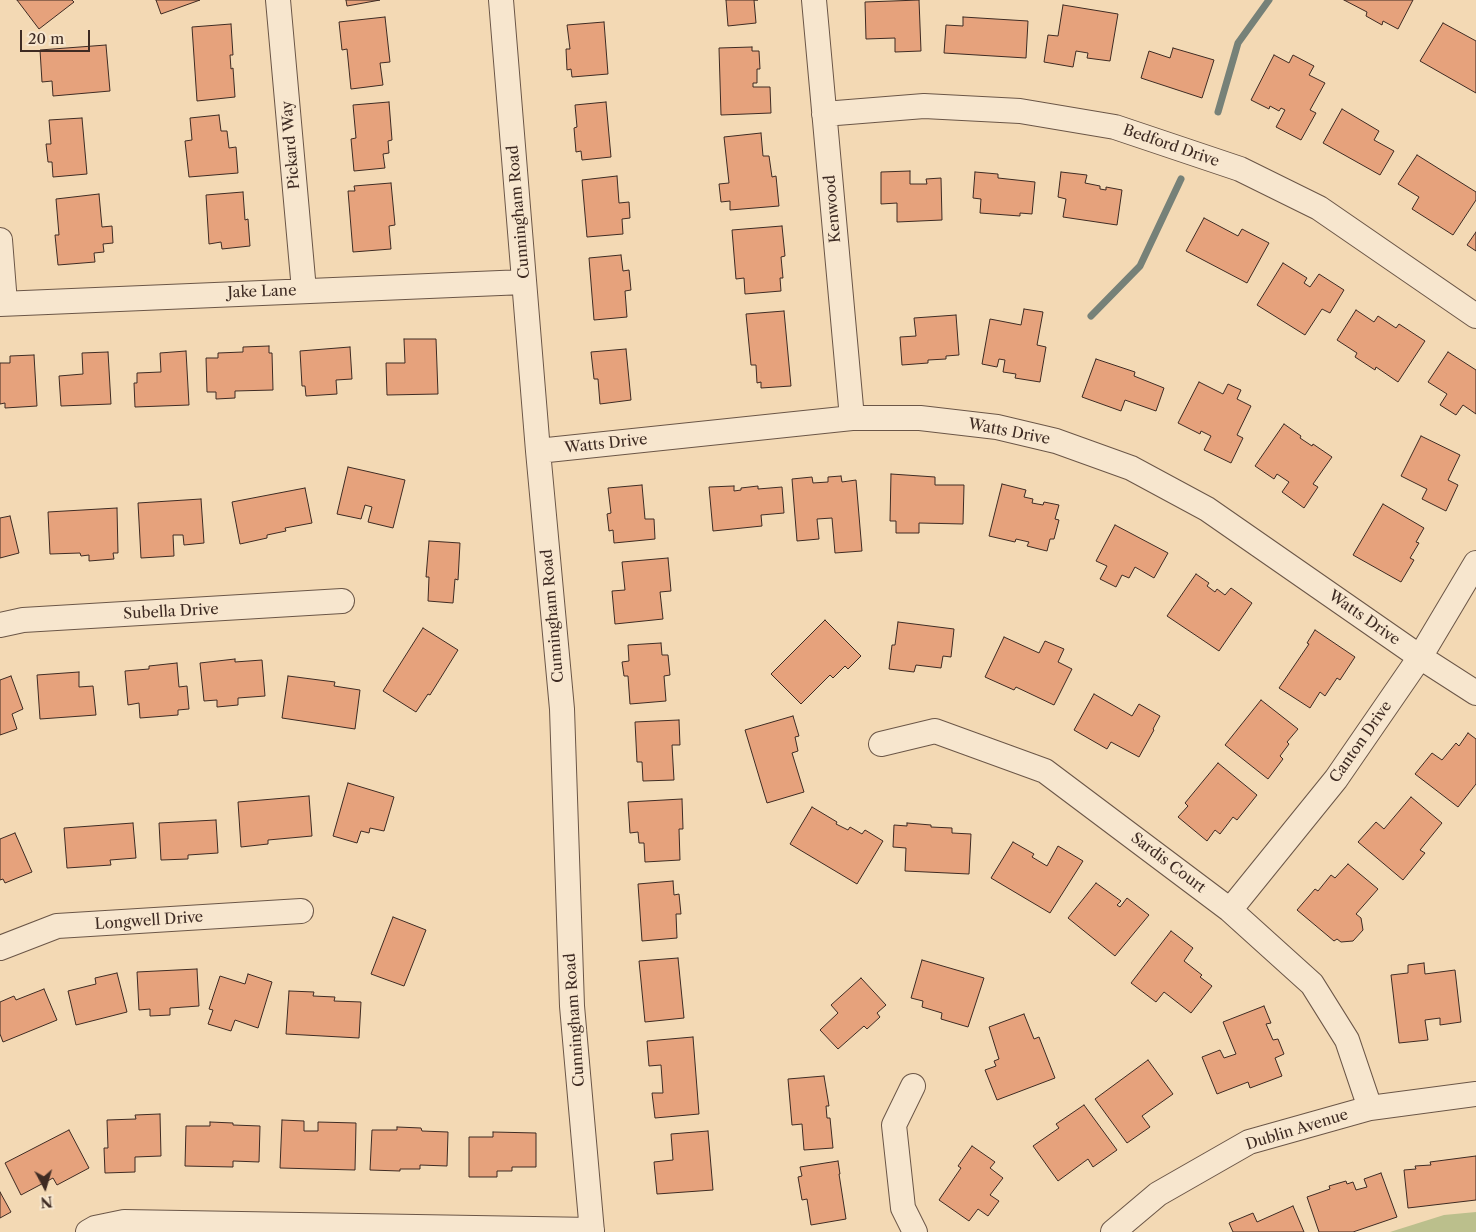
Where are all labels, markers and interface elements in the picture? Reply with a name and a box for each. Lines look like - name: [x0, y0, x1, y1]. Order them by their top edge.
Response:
- scale bar: [22, 20, 92, 52]
- text: 20 m: [28, 29, 64, 48]
- street label: Pickard Way: [278, 100, 304, 190]
- street label: Bedford Drive: [1121, 121, 1221, 171]
- street label: Cunningham Road: [504, 145, 534, 279]
- street label: Kenwood: [821, 174, 845, 244]
- street label: Jake Lane: [227, 282, 297, 302]
- street label: Watts Drive: [966, 415, 1052, 449]
- street label: Watts Drive: [564, 431, 648, 457]
- street label: Cunningham Road: [538, 549, 568, 683]
- street label: Watts Drive: [1325, 587, 1403, 649]
- street label: Subella Drive: [123, 601, 219, 623]
- street label: Canton Drive: [1326, 698, 1396, 786]
- street label: Sardis Court: [1127, 829, 1209, 897]
- street label: Longwell Drive: [94, 908, 204, 934]
- street label: Cunningham Road: [561, 953, 589, 1087]
- street label: Dublin Avenue: [1244, 1106, 1350, 1154]
- north arrow: [20, 1162, 70, 1212]
- text: N: [40, 1192, 54, 1212]

